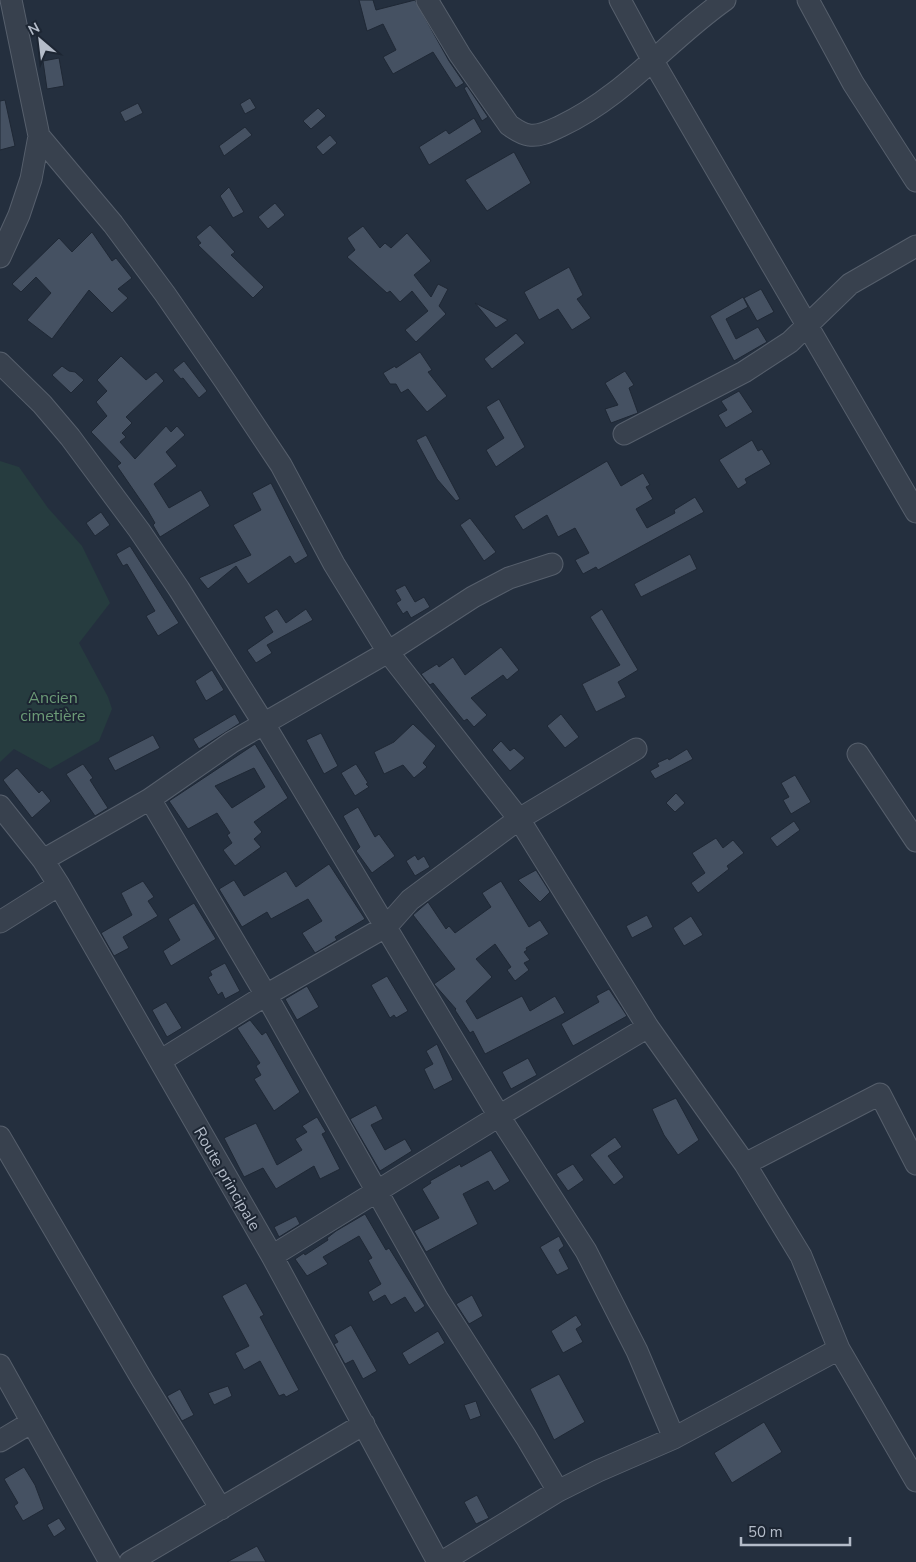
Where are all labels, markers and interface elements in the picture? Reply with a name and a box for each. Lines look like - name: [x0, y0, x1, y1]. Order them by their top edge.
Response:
- north arrow: [15, 15, 65, 65]
- text: N: [25, 18, 43, 40]
- park label: Ancien cimetière: [20, 687, 86, 727]
- street label: Route principale: [188, 1123, 266, 1235]
- scale bar: [741, 1514, 850, 1546]
- text: 50 m: [748, 1522, 783, 1542]

